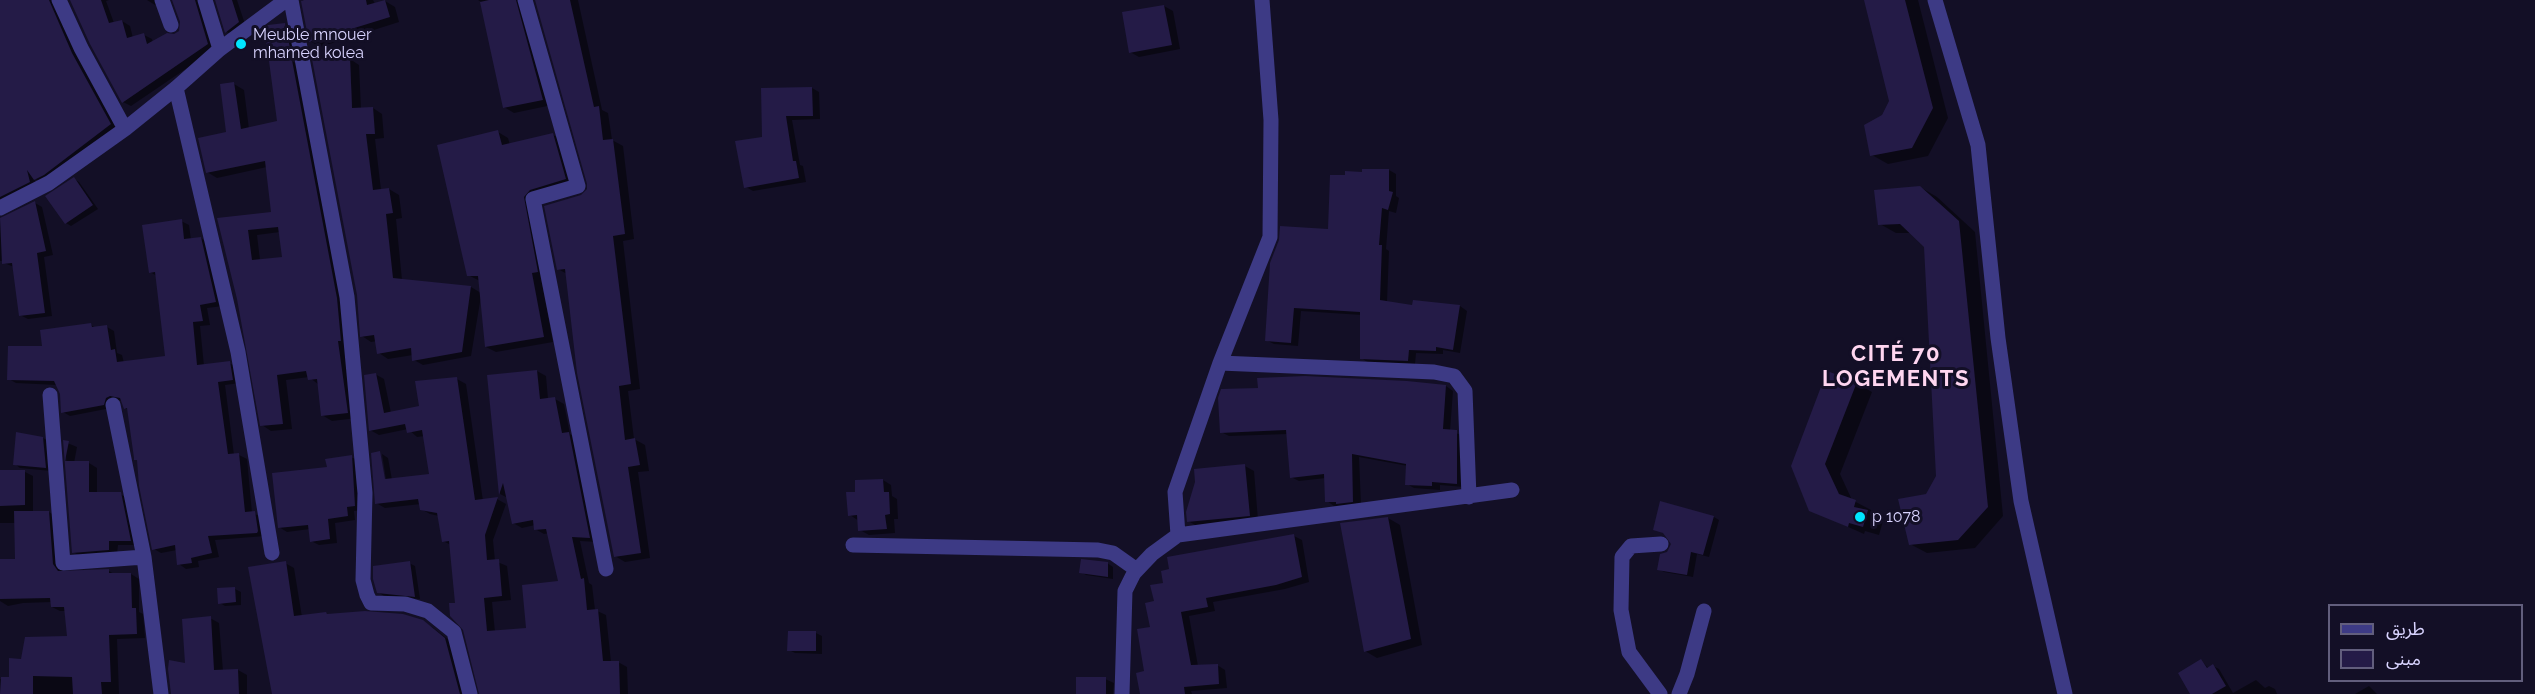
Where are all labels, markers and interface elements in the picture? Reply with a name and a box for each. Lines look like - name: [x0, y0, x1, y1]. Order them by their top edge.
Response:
- place label: Meuble mnouer mhamed kolea: [253, 25, 372, 63]
- marker: Meuble mnouer mhamed kolea: [234, 37, 248, 51]
- district label: CITÉ 70 LOGEMENTS: [1822, 341, 1970, 392]
- place label: p 1078: [1872, 507, 1921, 527]
- marker: p 1078: [1853, 510, 1867, 524]
- legend: [2328, 604, 2523, 682]
- text: طريق: [2386, 618, 2425, 639]
- text: مبنى: [2386, 648, 2421, 669]

